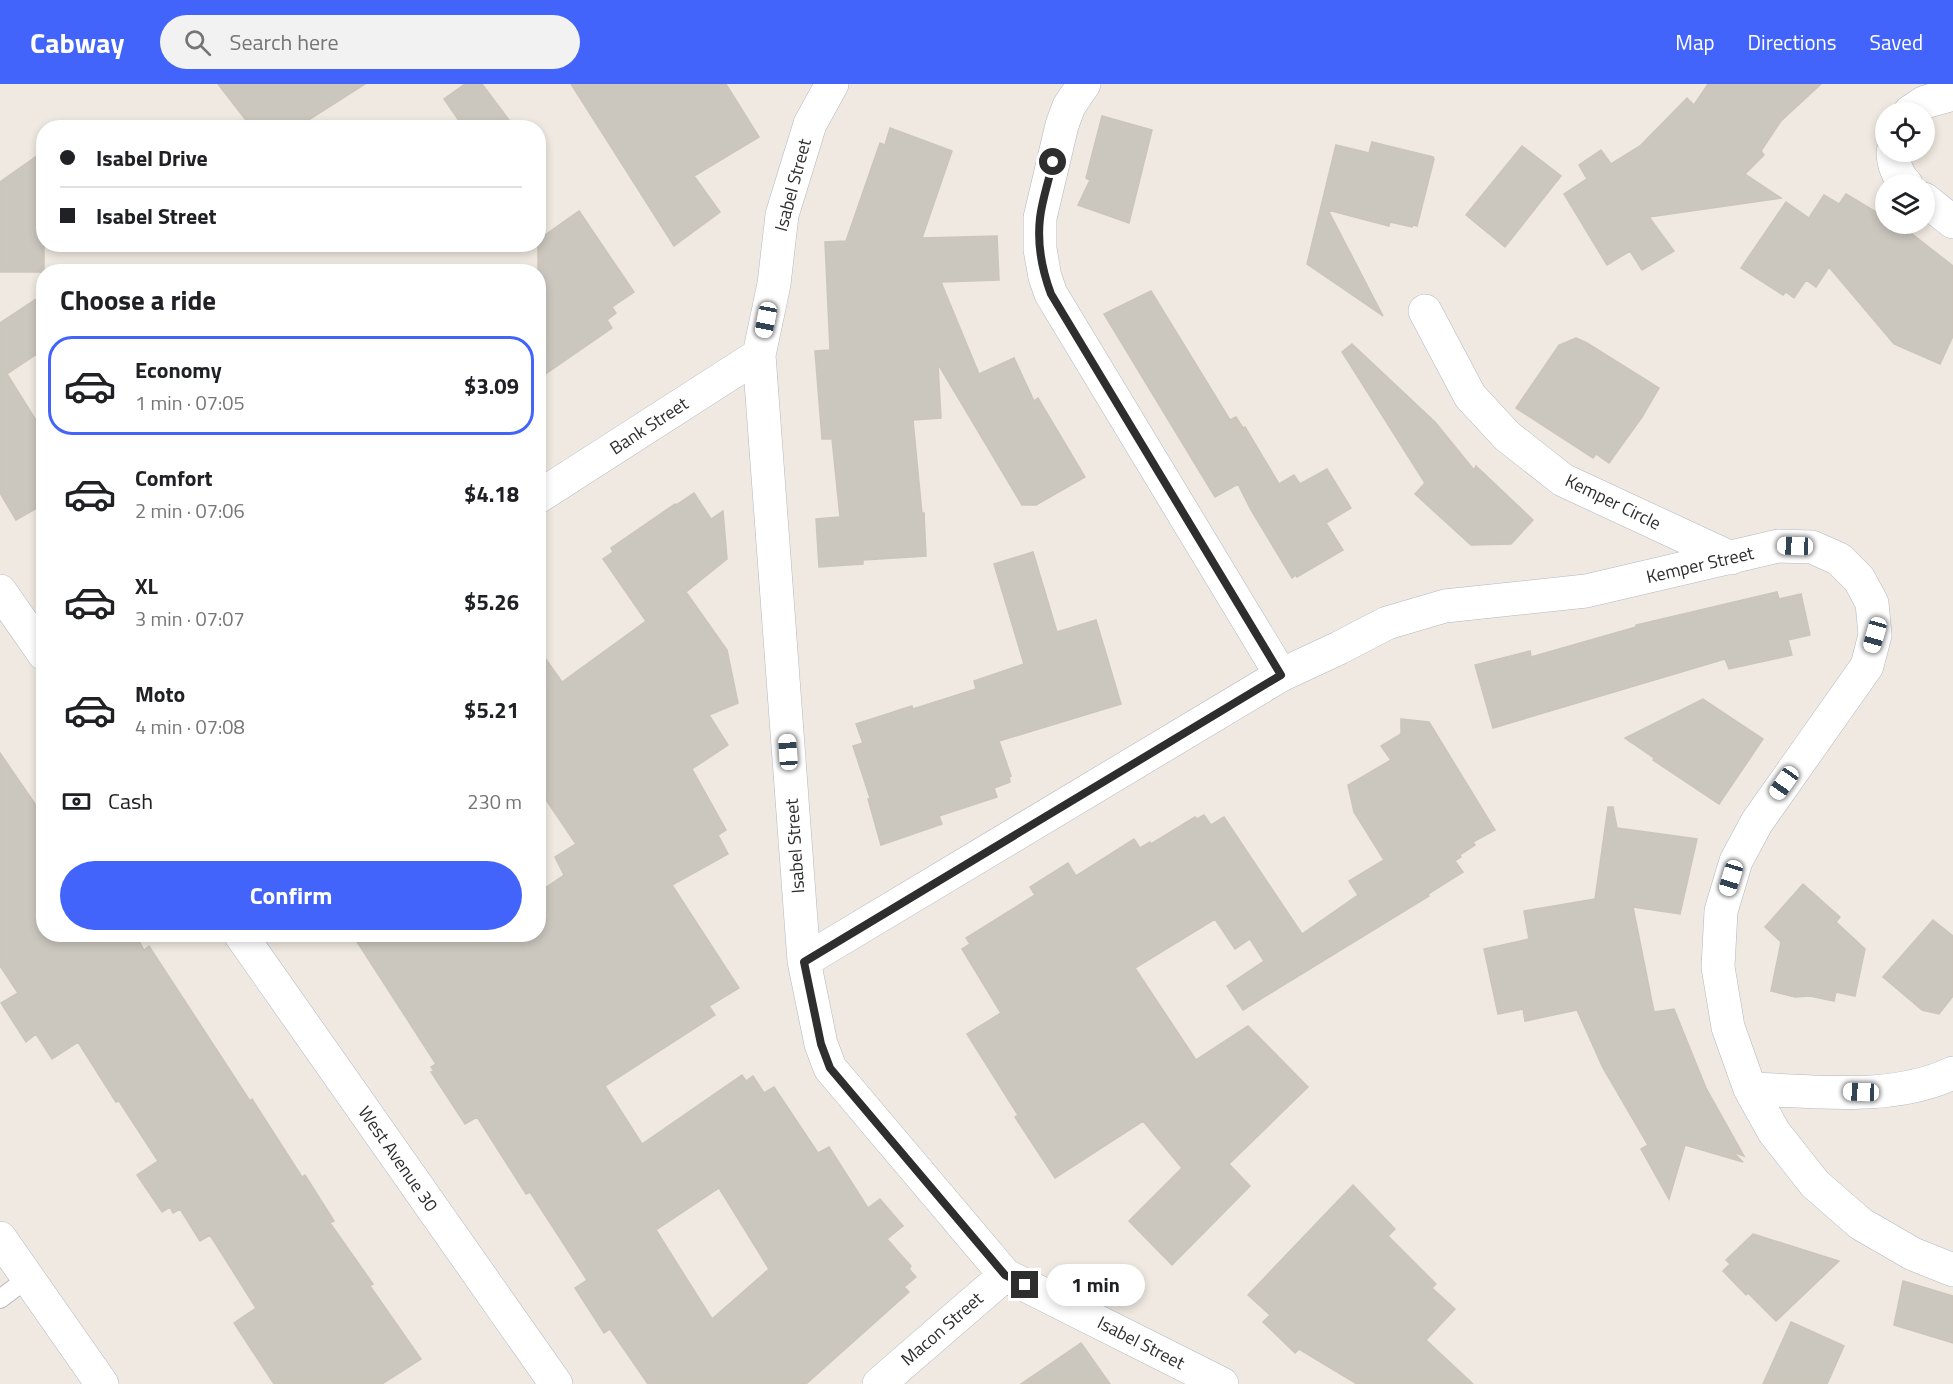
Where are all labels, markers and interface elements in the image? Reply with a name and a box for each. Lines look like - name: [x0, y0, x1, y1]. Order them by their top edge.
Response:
- search box: [160, 15, 580, 69]
- text: Cabway: [30, 21, 124, 64]
- text: Search here: [229, 25, 339, 59]
- icon: search: [181, 26, 214, 59]
- text: Map: [1675, 26, 1715, 58]
- text: Directions: [1748, 26, 1837, 58]
- text: Saved: [1870, 26, 1923, 58]
- map controls: [1875, 102, 1935, 234]
- button: locate: [1875, 102, 1935, 162]
- street label: Isabel Street: [767, 135, 818, 234]
- text: Isabel Drive: [96, 141, 208, 175]
- route start: [1039, 148, 1066, 175]
- button: layers: [1875, 174, 1935, 234]
- text: Isabel Street: [96, 199, 216, 233]
- text: Choose a ride: [60, 279, 216, 320]
- car: [754, 301, 778, 339]
- text: Economy: [135, 353, 222, 387]
- icon: car: [63, 359, 117, 413]
- text: $3.09: [464, 369, 519, 403]
- text: 1 min · 07:05: [135, 387, 245, 418]
- street label: Bank Street: [604, 390, 694, 461]
- text: Comfort: [135, 461, 213, 495]
- icon: car: [63, 467, 117, 521]
- street label: Kemper Circle: [1561, 467, 1666, 536]
- text: $4.18: [464, 477, 519, 511]
- text: 2 min · 07:06: [135, 495, 245, 526]
- car: [1777, 536, 1813, 556]
- street label: Kemper Street: [1644, 539, 1757, 590]
- text: XL: [135, 569, 158, 603]
- icon: car: [63, 575, 117, 629]
- text: $5.26: [464, 585, 519, 619]
- text: 3 min · 07:07: [135, 603, 245, 634]
- car: [1861, 615, 1889, 655]
- text: Moto: [135, 677, 185, 711]
- icon: car: [63, 683, 117, 737]
- text: $5.21: [464, 693, 519, 727]
- text: 4 min · 07:08: [135, 711, 245, 742]
- car: [778, 733, 798, 771]
- car: [1766, 763, 1802, 803]
- text: Cash: [108, 784, 153, 818]
- icon: cash: [60, 785, 93, 818]
- text: 230 m: [467, 786, 522, 817]
- street label: Isabel Street: [778, 797, 811, 894]
- car: [1717, 858, 1745, 898]
- button: Confirm: [60, 861, 522, 930]
- car: [1843, 1082, 1879, 1102]
- street label: West Avenue 30: [352, 1100, 445, 1217]
- callout: 1 min: [1046, 1264, 1145, 1306]
- text: 1 min: [1071, 1269, 1120, 1300]
- route end: [1011, 1271, 1038, 1298]
- street label: Macon Street: [895, 1285, 989, 1372]
- street label: Isabel Street: [1093, 1309, 1190, 1376]

